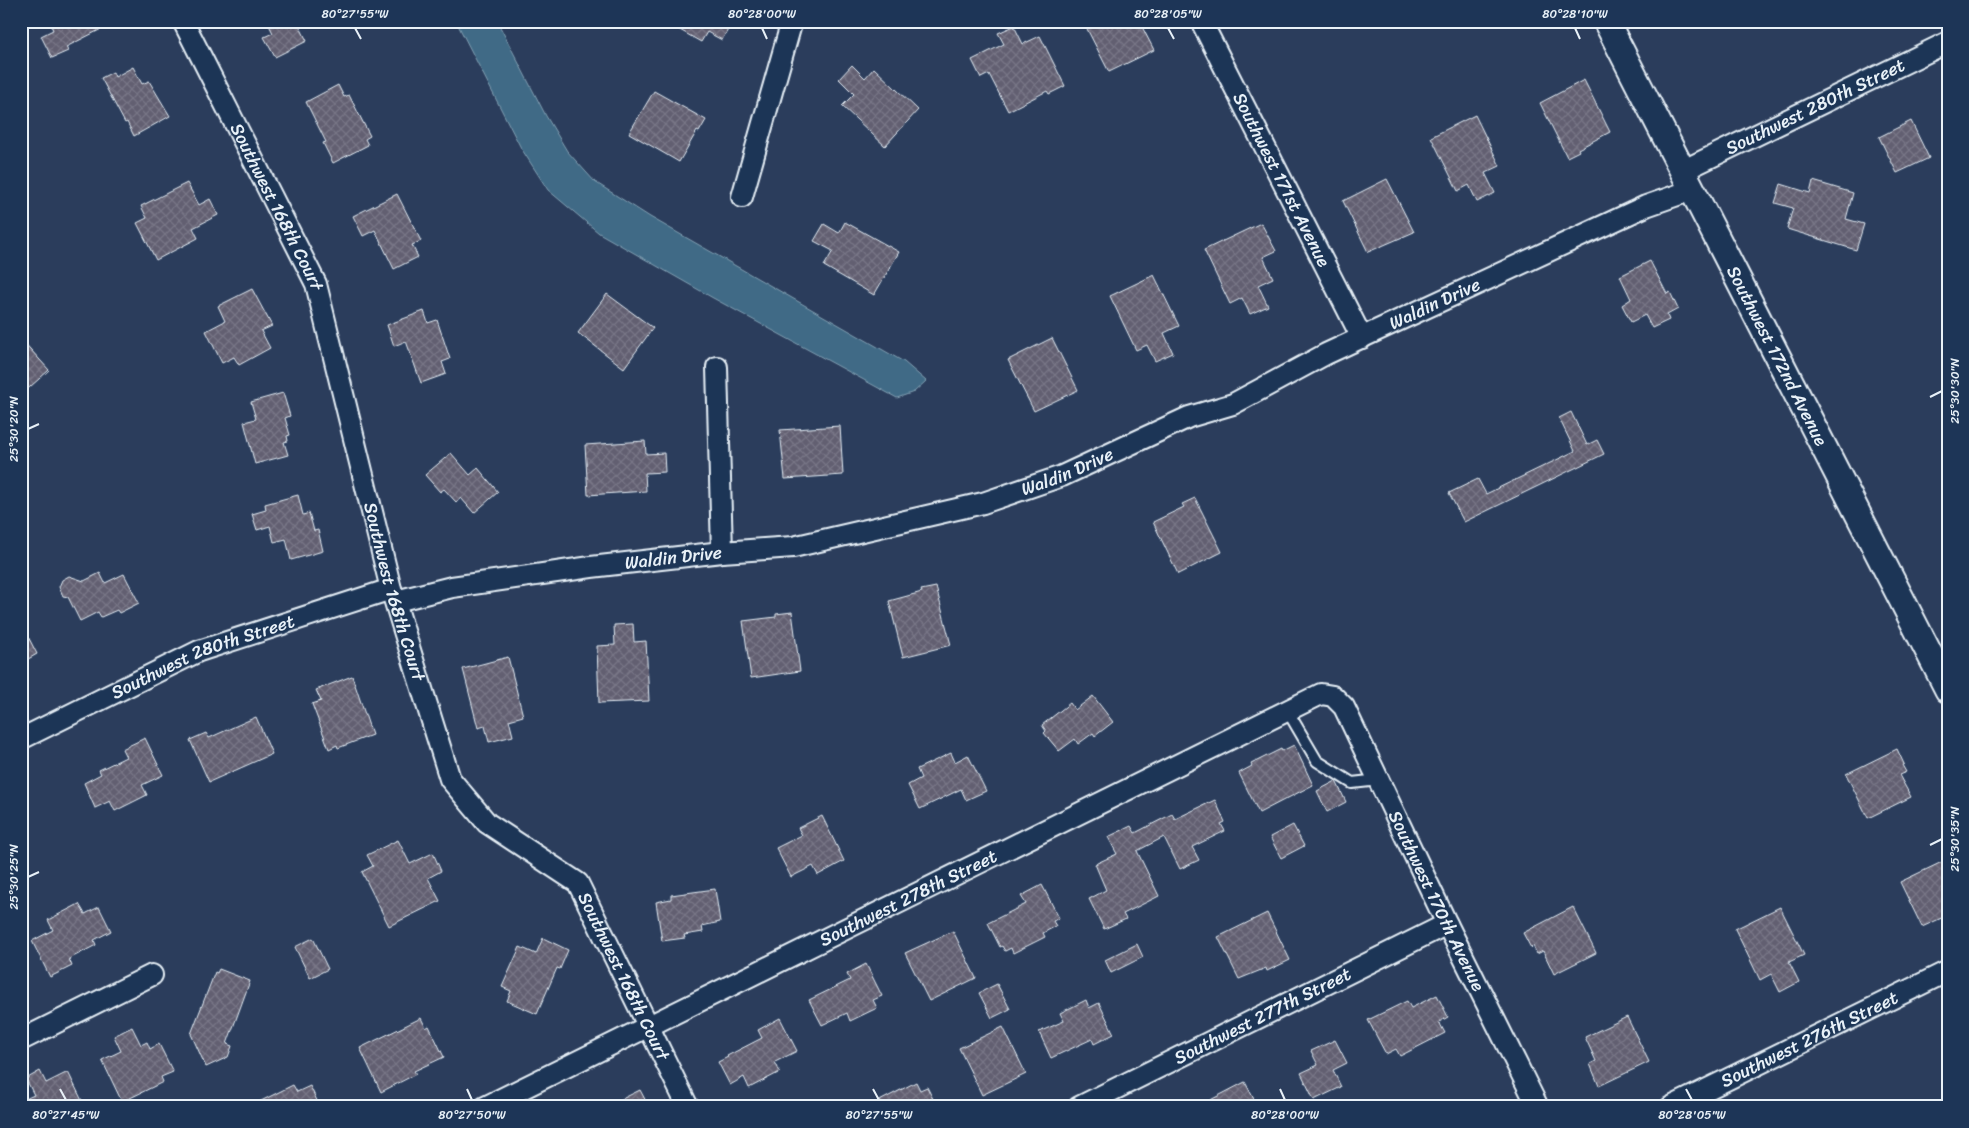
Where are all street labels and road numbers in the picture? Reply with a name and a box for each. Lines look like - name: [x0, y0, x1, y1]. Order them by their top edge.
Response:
- street label: Southwest 280th Street: [1720, 49, 1911, 164]
- street label: Southwest 171st Avenue: [1224, 87, 1340, 273]
- street label: Southwest 168th Court: [221, 117, 333, 294]
- street label: Southwest 172nd Avenue: [1718, 260, 1837, 452]
- street label: Waldin Drive: [1384, 269, 1486, 339]
- street label: Waldin Drive: [1017, 438, 1119, 505]
- street label: Southwest 168th Court: [354, 499, 435, 686]
- street label: Waldin Drive: [623, 536, 724, 579]
- street label: Southwest 280th Street: [105, 605, 299, 708]
- street label: Southwest 170th Avenue: [1379, 805, 1494, 997]
- street label: Southwest 278th Street: [814, 840, 1003, 956]
- street label: Southwest 168th Court: [569, 886, 679, 1067]
- street label: Southwest 277th Street: [1168, 958, 1357, 1073]
- street label: Southwest 276th Street: [1715, 982, 1904, 1096]

